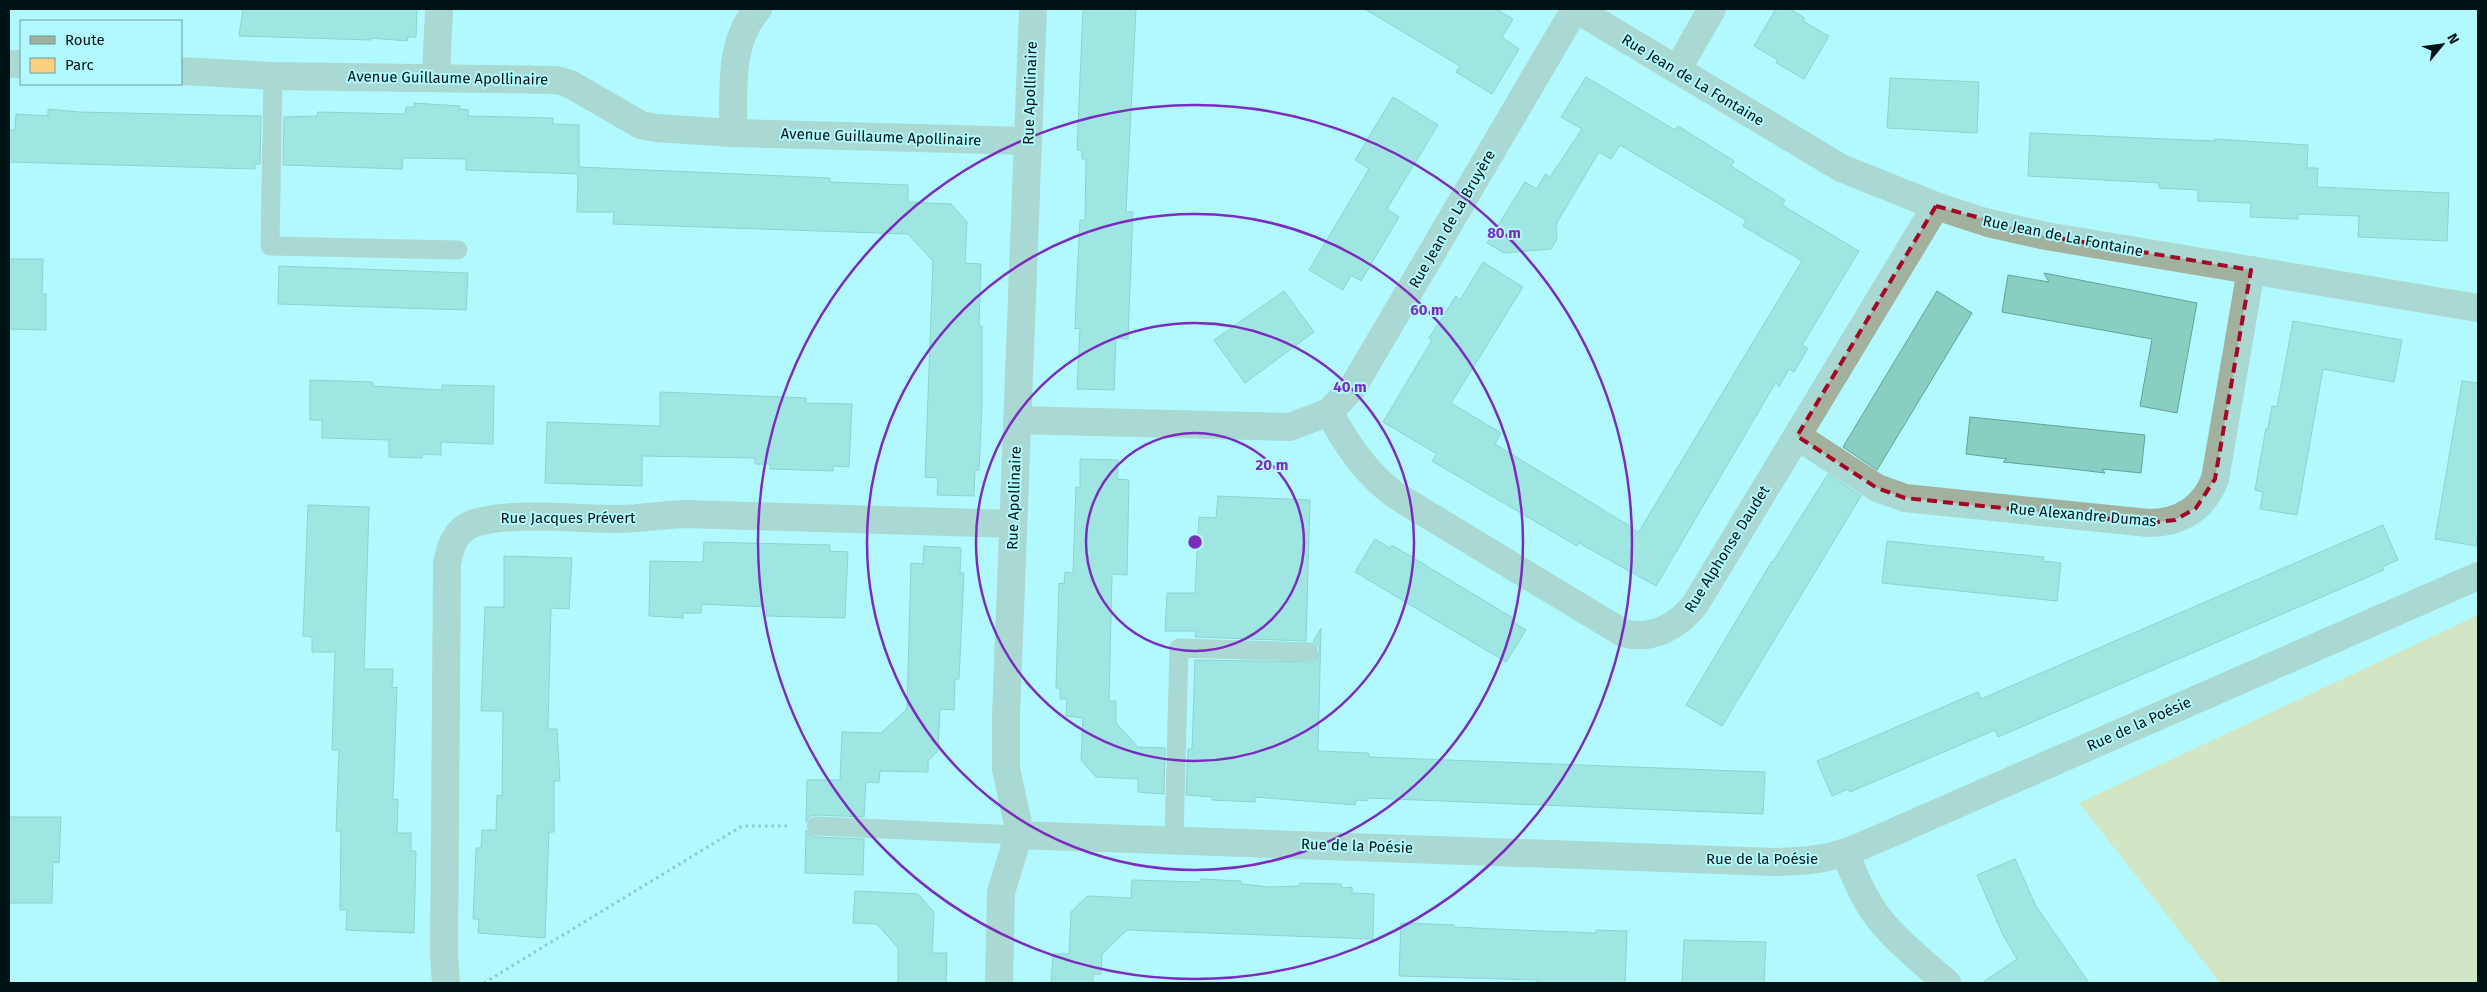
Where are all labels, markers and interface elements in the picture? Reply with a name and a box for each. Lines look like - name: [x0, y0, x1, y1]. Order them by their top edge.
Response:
- legend: [20, 20, 182, 85]
- north arrow: [2417, 20, 2467, 70]
- street label: Rue Jean de La Fontaine: [1618, 30, 1768, 130]
- text: Route: [65, 31, 105, 49]
- text: N: [2443, 31, 2463, 47]
- street label: Rue Apollinaire: [1019, 41, 1041, 145]
- text: Parc: [65, 56, 94, 74]
- street label: Avenue Guillaume Apollinaire: [347, 67, 549, 89]
- street label: Avenue Guillaume Apollinaire: [780, 125, 982, 149]
- street label: Rue Jean de La Bruyère: [1405, 147, 1499, 291]
- street label: Rue Jean de La Fontaine: [1981, 212, 2145, 260]
- text: 80 m: [1487, 224, 1521, 242]
- text: 60 m: [1410, 301, 1444, 319]
- text: 40 m: [1333, 378, 1367, 396]
- street label: Rue Apollinaire: [1003, 446, 1025, 550]
- text: 20 m: [1256, 456, 1288, 474]
- street label: Rue Alphonse Daudet: [1681, 482, 1774, 616]
- street label: Rue Alexandre Dumas: [2009, 500, 2157, 530]
- street label: Rue Jacques Prévert: [501, 509, 636, 527]
- centre of rings: [1186, 533, 1204, 551]
- street label: Rue de la Poésie: [2084, 693, 2194, 755]
- street label: Rue de la Poésie: [1301, 835, 1413, 857]
- street label: Rue de la Poésie: [1706, 850, 1818, 868]

